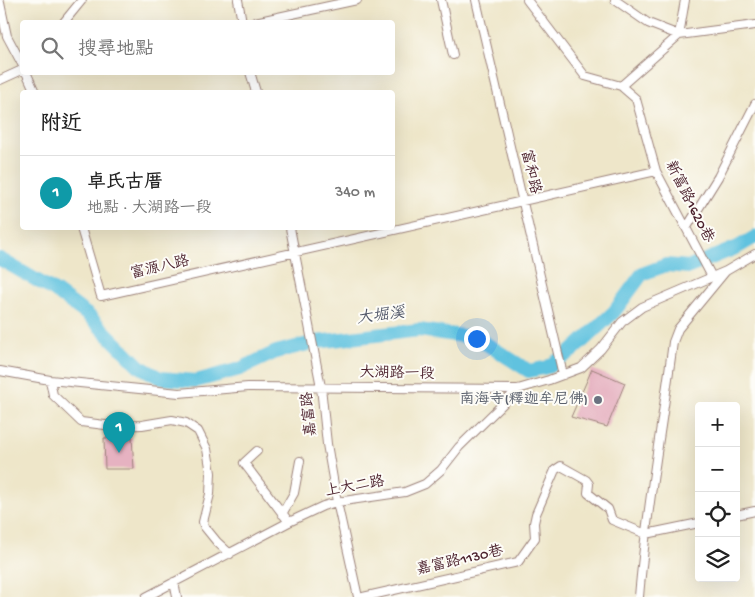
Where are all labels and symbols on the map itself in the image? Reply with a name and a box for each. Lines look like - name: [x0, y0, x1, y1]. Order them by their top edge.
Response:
- street label: 富和路: [516, 148, 544, 196]
- street label: 新富路1620巷: [661, 158, 717, 246]
- street label: 富源八路: [129, 252, 191, 284]
- water label: 大堀溪: [356, 304, 407, 329]
- your location: [464, 326, 490, 352]
- street label: 大湖路一段: [359, 364, 435, 384]
- place label: 南海寺(釋迦牟尼佛): [460, 390, 588, 409]
- street label: 嘉富路: [299, 391, 321, 437]
- marker: 南海寺(釋迦牟尼佛): [592, 394, 604, 406]
- pin: 1: [103, 412, 135, 453]
- street label: 上大二路: [324, 473, 386, 501]
- street label: 嘉富路1130巷: [415, 542, 505, 580]

